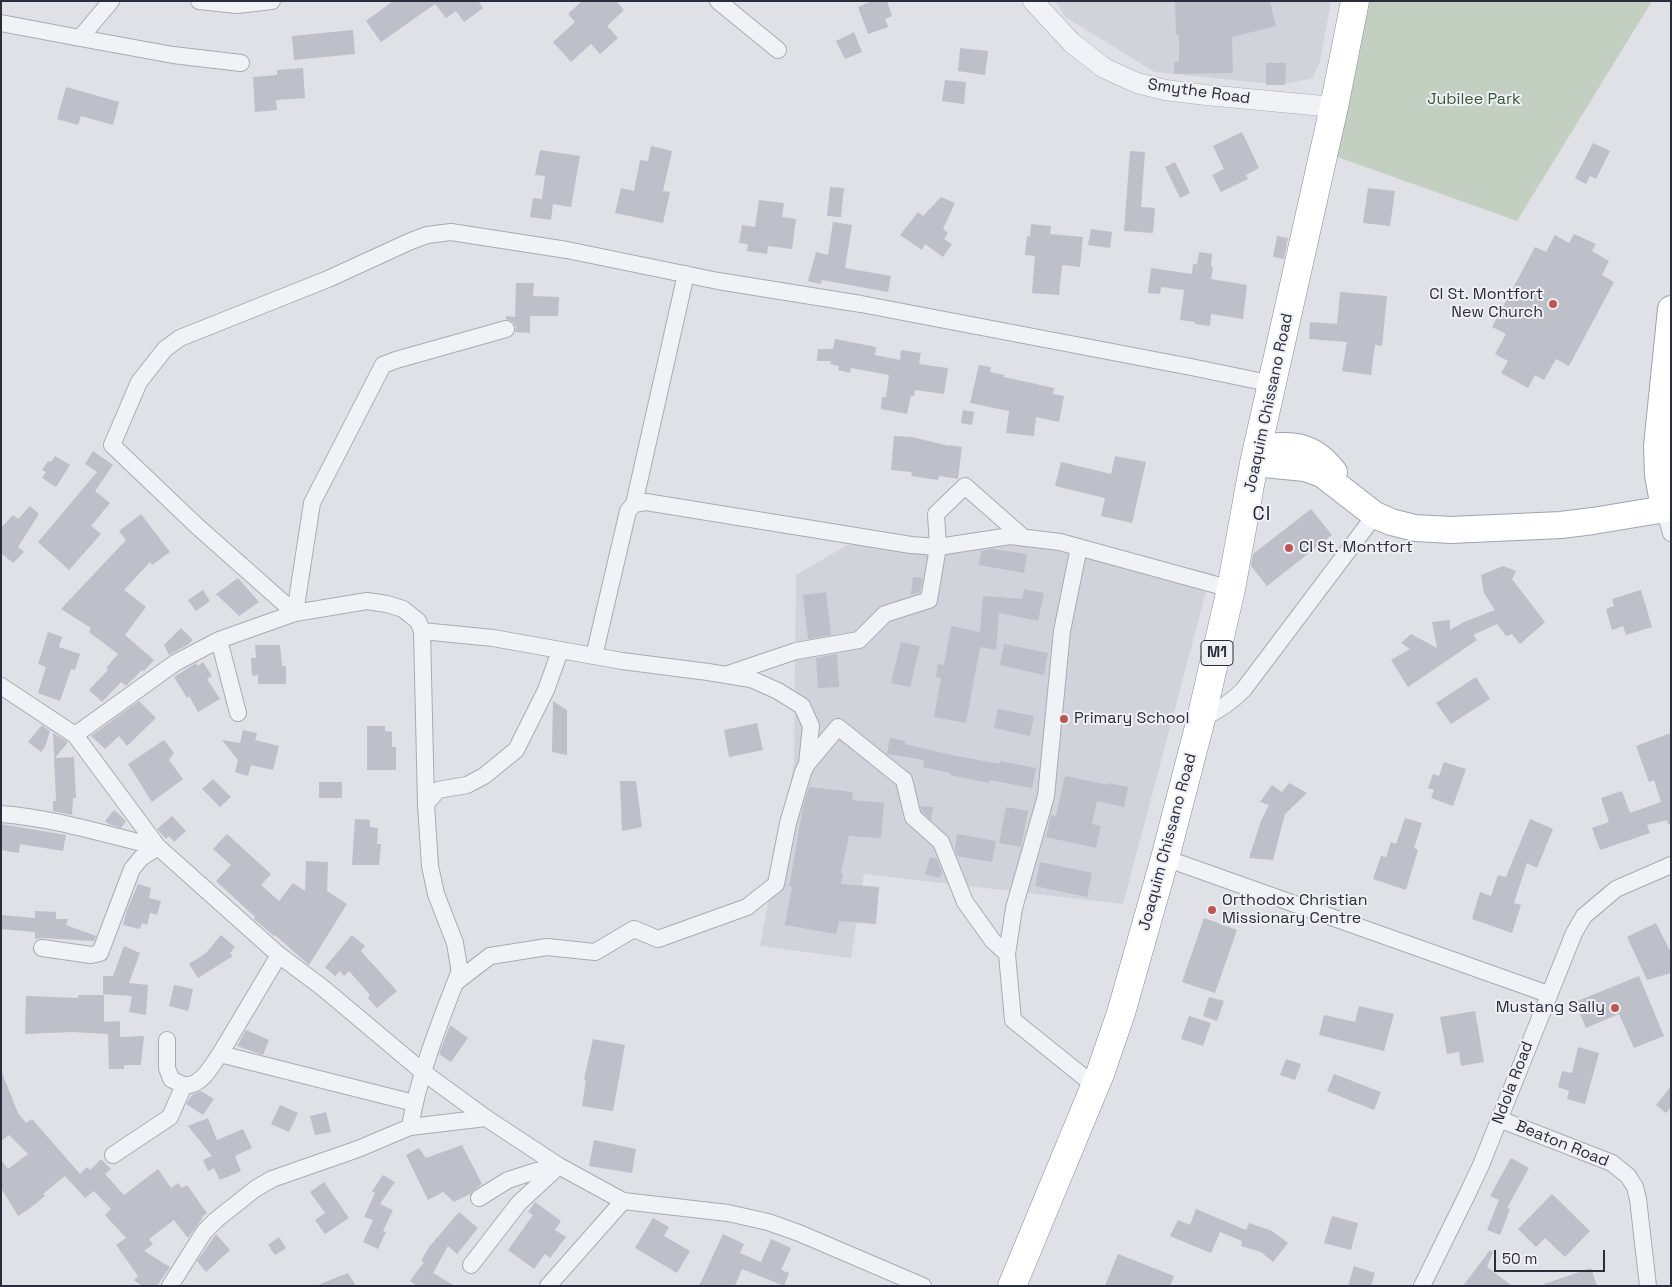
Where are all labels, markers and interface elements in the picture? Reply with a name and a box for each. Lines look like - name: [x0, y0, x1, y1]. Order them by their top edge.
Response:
- street label: Smythe Road: [1147, 75, 1251, 109]
- park label: Jubilee Park: [1427, 90, 1521, 110]
- place label: CI St. Montfort New Church: [1429, 285, 1543, 323]
- marker: CI St. Montfort New Church: [1547, 298, 1559, 310]
- street label: Joaquim Chissano Road: [1241, 312, 1297, 494]
- district label: CI: [1252, 504, 1272, 526]
- place label: CI St. Montfort: [1299, 538, 1413, 558]
- marker: CI St. Montfort: [1283, 542, 1295, 554]
- road number: M1: [1201, 640, 1233, 666]
- place label: Primary School: [1074, 709, 1189, 729]
- marker: Primary School: [1058, 713, 1070, 725]
- street label: Joaquim Chissano Road: [1135, 751, 1201, 933]
- place label: Orthodox Christian Missionary Centre: [1222, 891, 1368, 929]
- marker: Orthodox Christian Missionary Centre: [1206, 904, 1218, 916]
- place label: Mustang Sally: [1496, 998, 1605, 1018]
- marker: Mustang Sally: [1609, 1002, 1621, 1014]
- street label: Ndola Road: [1488, 1039, 1538, 1127]
- street label: Beaton Road: [1513, 1117, 1611, 1171]
- scale bar: [1497, 1240, 1608, 1272]
- text: 50 m: [1502, 1249, 1537, 1268]

